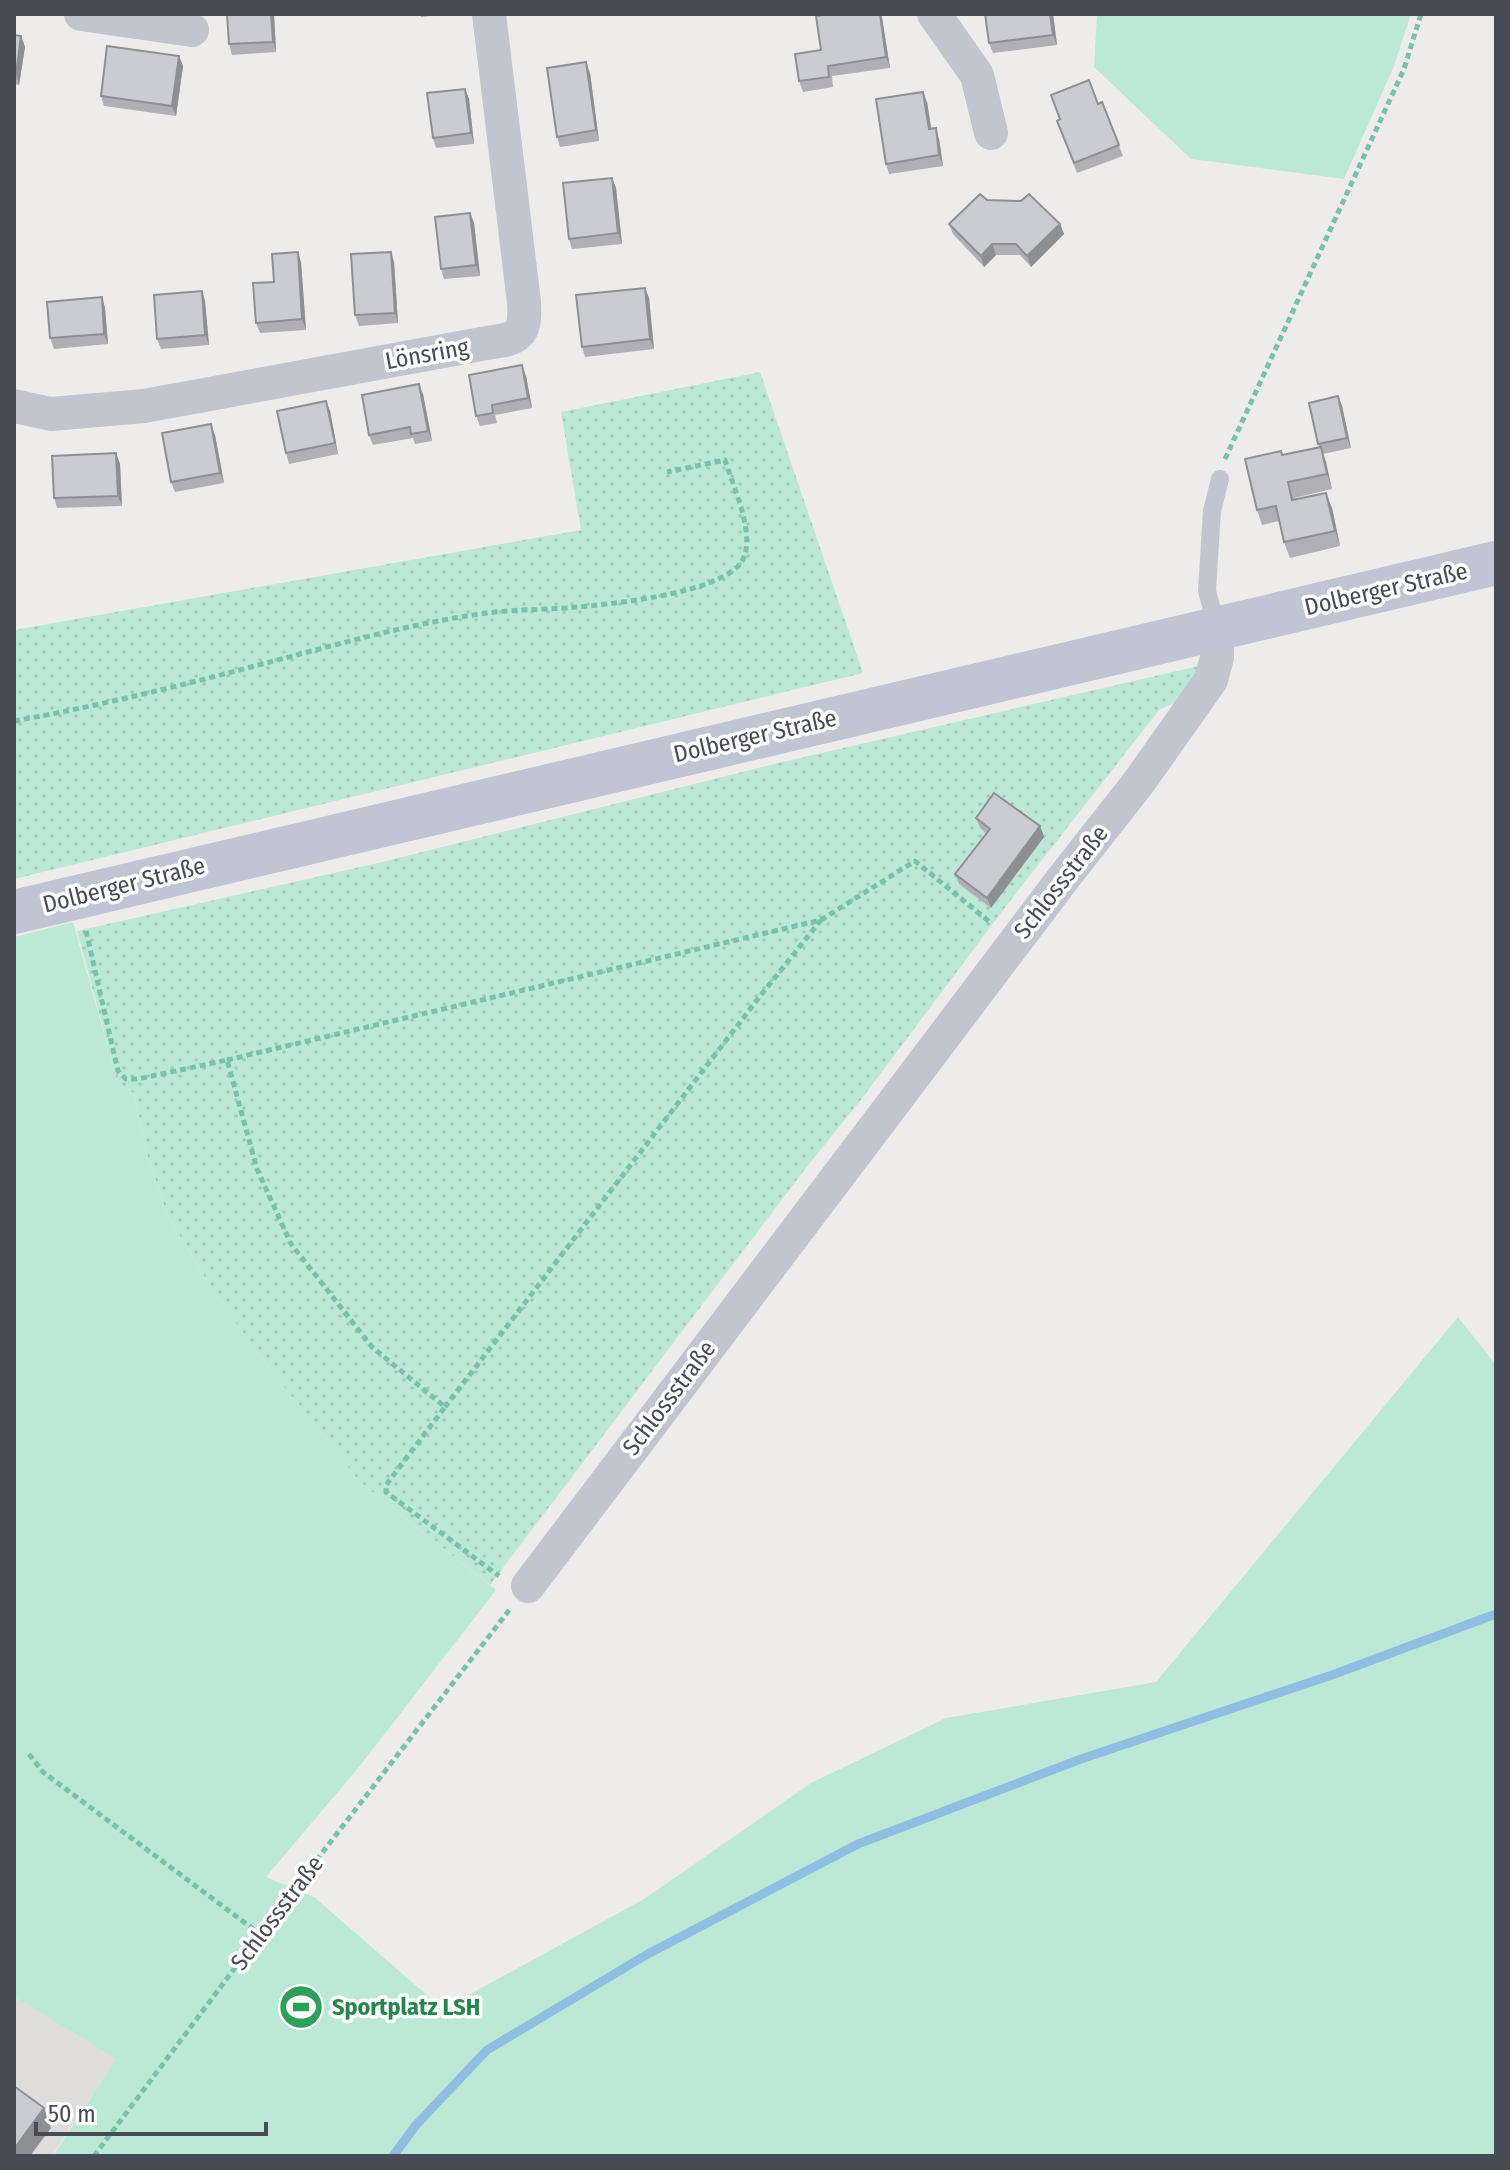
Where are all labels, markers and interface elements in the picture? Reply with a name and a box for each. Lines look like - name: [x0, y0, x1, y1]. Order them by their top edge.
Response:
- street label: Lönsring: [383, 333, 471, 375]
- street label: Dolberger Straße: [1302, 557, 1470, 621]
- street label: Dolberger Straße: [671, 704, 839, 768]
- street label: Schlossstraße: [1008, 820, 1114, 944]
- street label: Dolberger Straße: [40, 851, 208, 919]
- street label: Schlossstraße: [617, 1335, 721, 1461]
- street label: Schlossstraße: [225, 1850, 329, 1976]
- sports icon: Sportplatz LSH: [277, 1983, 325, 2031]
- place label: Sportplatz LSH: [332, 1993, 480, 2021]
- scale bar: [36, 2086, 266, 2136]
- text: 50 m: [48, 2100, 96, 2128]

